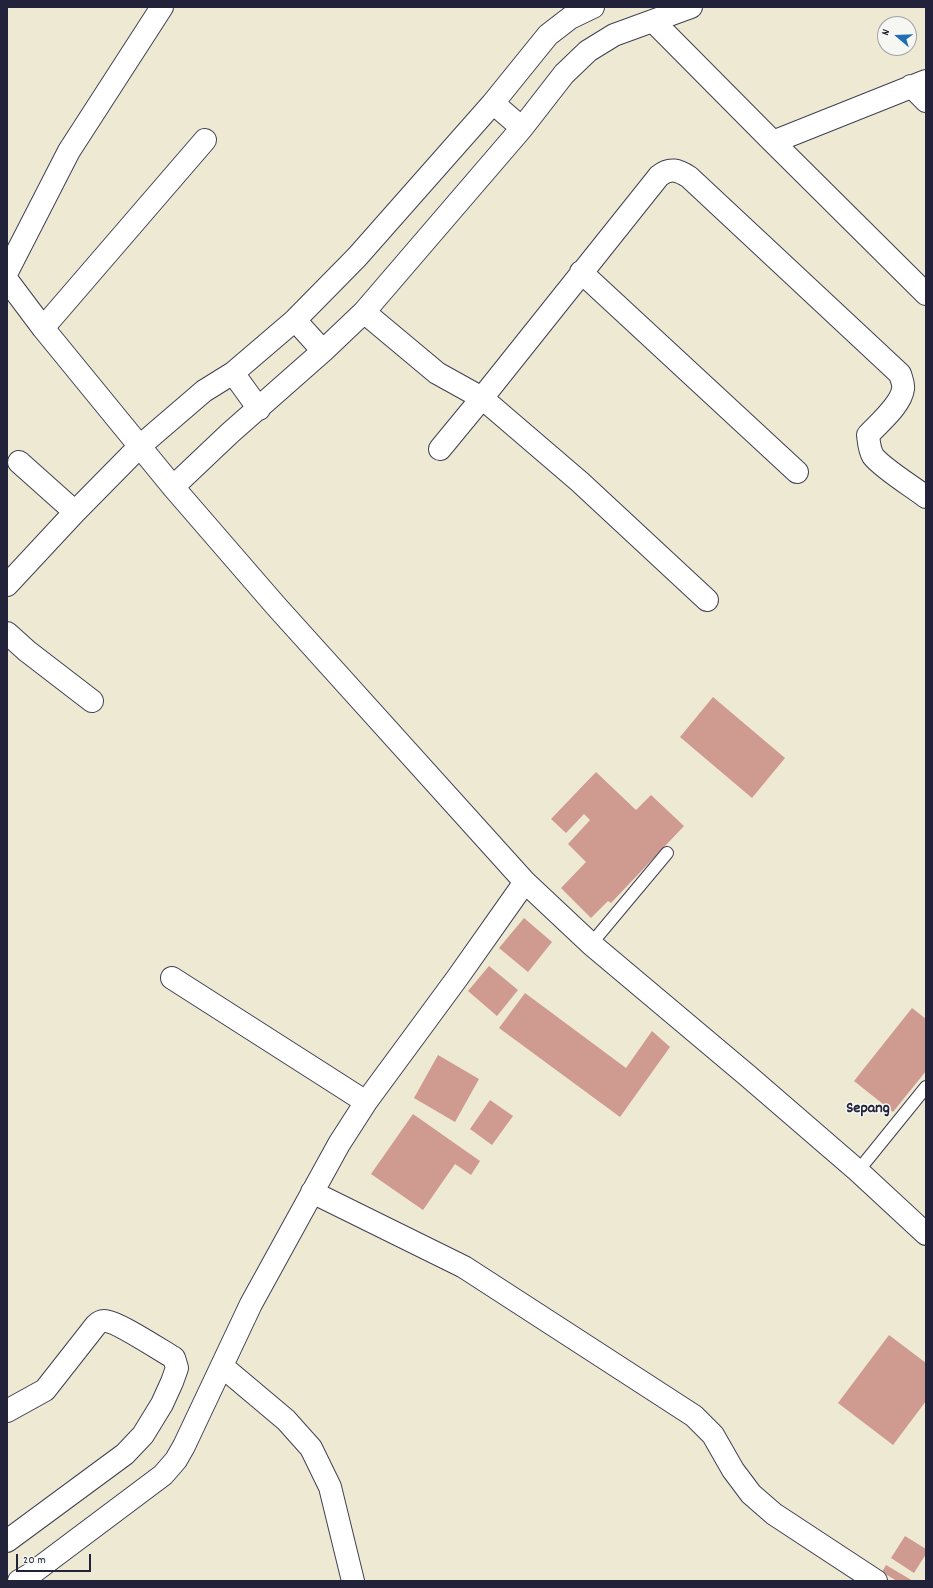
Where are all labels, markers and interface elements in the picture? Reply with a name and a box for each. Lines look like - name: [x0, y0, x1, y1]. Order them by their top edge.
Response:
- north arrow: [877, 16, 917, 56]
- text: N: [878, 27, 895, 38]
- district label: Sepang: [846, 1100, 890, 1120]
- scale bar: [18, 1546, 93, 1572]
- text: 20 m: [23, 1552, 46, 1569]

